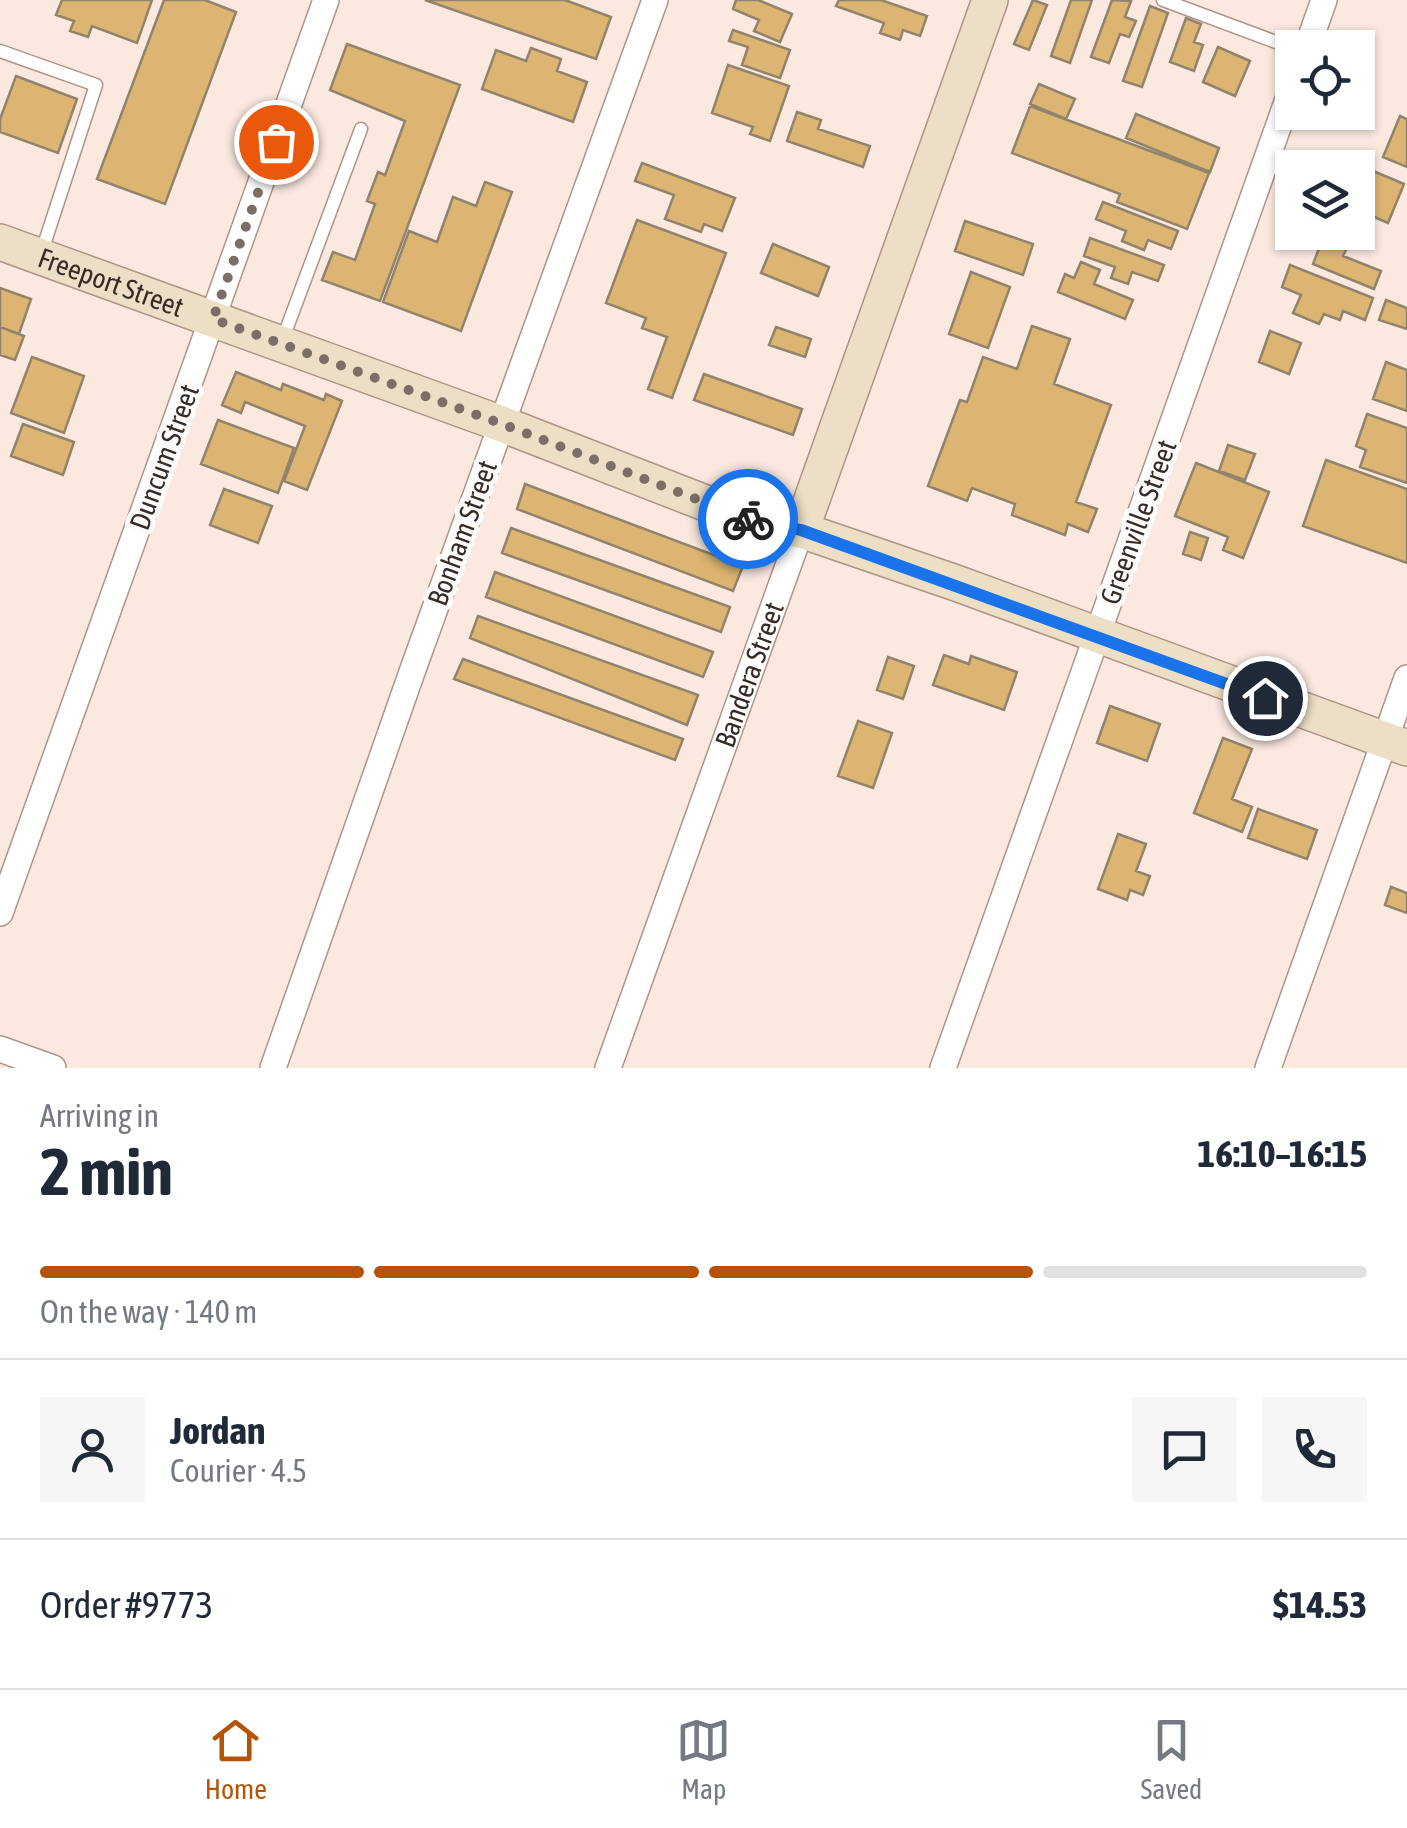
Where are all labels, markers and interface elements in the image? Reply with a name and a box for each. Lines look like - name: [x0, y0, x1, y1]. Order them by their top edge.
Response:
- map controls: [1275, 30, 1375, 250]
- button: locate: [1275, 30, 1375, 130]
- pin: [234, 100, 319, 185]
- icon: bag: [249, 115, 304, 170]
- button: layers: [1275, 150, 1375, 250]
- street label: Freeport Street: [34, 241, 188, 323]
- street label: Duncum Street: [123, 380, 205, 534]
- street label: Greenville Street: [1093, 435, 1183, 609]
- street label: Bonham Street: [421, 456, 503, 610]
- courier: [698, 469, 798, 569]
- icon: bike: [721, 492, 776, 547]
- street label: Bandera Street: [708, 598, 790, 751]
- pin: [1223, 656, 1308, 741]
- icon: home: [1238, 671, 1293, 726]
- text: Arriving in: [40, 1097, 159, 1134]
- text: 16:10–16:15: [1197, 1132, 1367, 1175]
- text: 2 min: [40, 1134, 173, 1209]
- text: On the way · 140 m: [40, 1293, 257, 1330]
- button: person: [40, 1397, 145, 1502]
- button: chat: [1132, 1397, 1237, 1502]
- button: phone: [1262, 1397, 1367, 1502]
- text: Jordan: [170, 1409, 265, 1452]
- text: Courier · 4.5: [170, 1452, 307, 1489]
- text: Order #9773: [40, 1583, 213, 1626]
- text: $14.53: [1273, 1583, 1367, 1626]
- tab: Home: [205, 1713, 267, 1805]
- tab: Map: [676, 1713, 731, 1805]
- tab: Saved: [1140, 1713, 1202, 1805]

